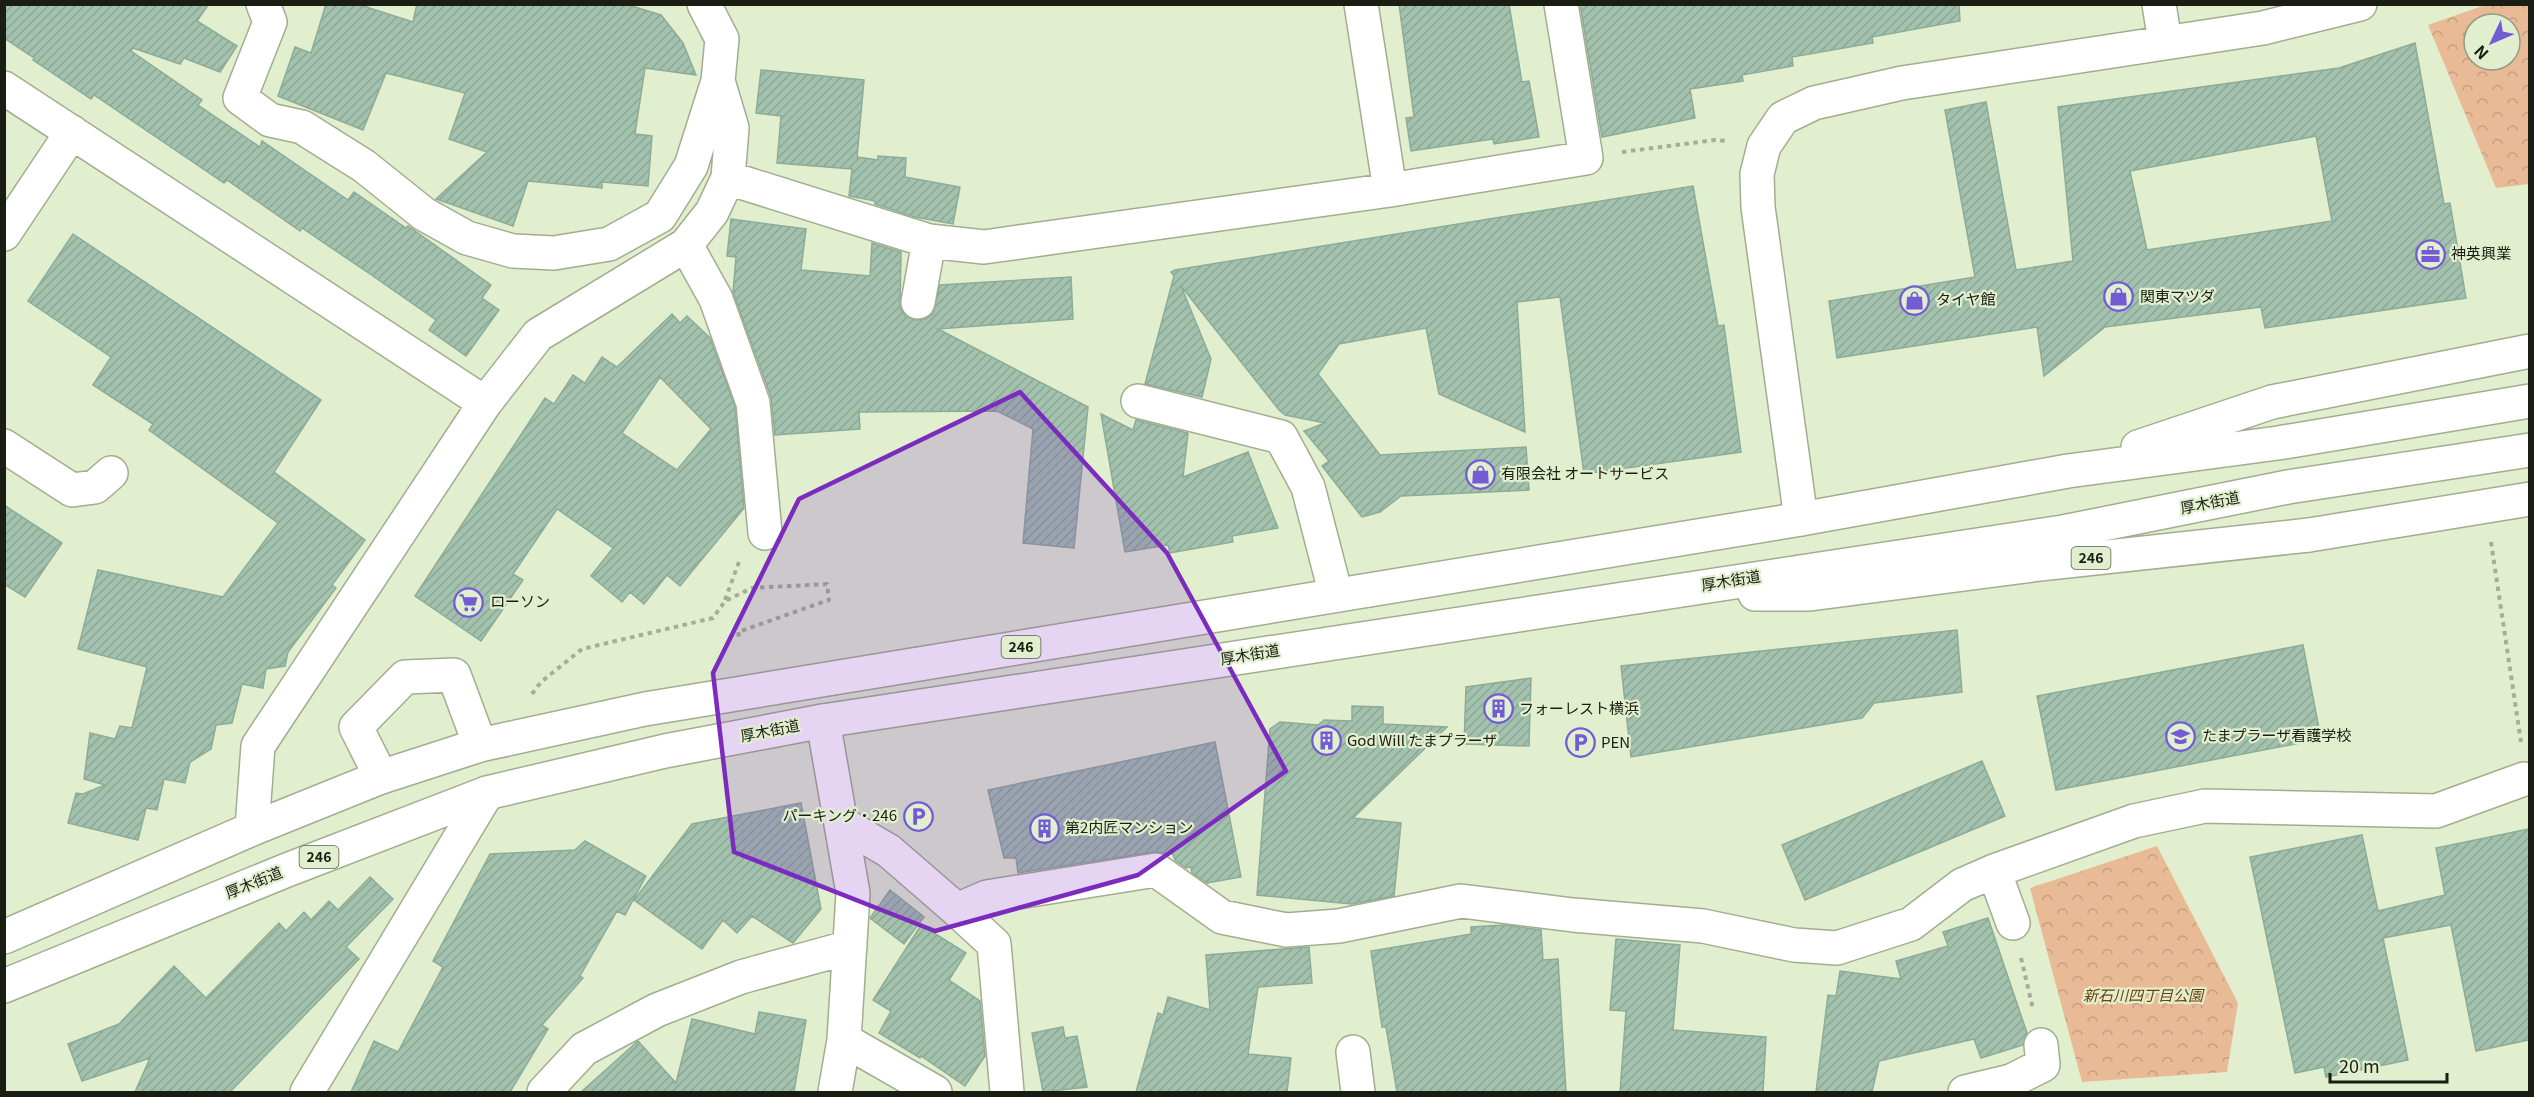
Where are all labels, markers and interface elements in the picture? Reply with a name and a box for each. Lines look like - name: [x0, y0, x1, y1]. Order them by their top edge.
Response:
- north arrow: [2462, 12, 2522, 72]
- text: N: [2468, 40, 2493, 66]
- office icon: 神英興業: [2414, 238, 2446, 270]
- place label: 神英興業: [2451, 242, 2511, 263]
- shop icon: 関東マツダ: [2103, 281, 2135, 313]
- shop icon: タイヤ館: [1899, 284, 1931, 316]
- place label: 関東マツダ: [2140, 285, 2215, 306]
- place label: タイヤ館: [1936, 288, 1996, 309]
- shop icon: 有限会社 オートサービス: [1464, 458, 1496, 490]
- place label: 有限会社 オートサービス: [1501, 462, 1669, 483]
- street label: 厚木街道: [2178, 485, 2241, 518]
- road number: 246: [2072, 547, 2110, 569]
- street label: 厚木街道: [1699, 564, 1762, 595]
- supermarket icon: ローソン: [453, 586, 485, 618]
- place label: ローソン: [490, 590, 550, 611]
- road number: 246: [1002, 636, 1040, 658]
- street label: 厚木街道: [1218, 638, 1281, 669]
- building icon: フォーレスト横浜: [1482, 693, 1514, 725]
- place label: フォーレスト横浜: [1519, 697, 1639, 718]
- street label: 厚木街道: [738, 713, 801, 746]
- school or university icon: たまプラーザ看護学校: [2165, 720, 2197, 752]
- place label: たまプラーザ看護学校: [2202, 724, 2351, 745]
- building icon: God Will たまプラーザ: [1310, 725, 1342, 757]
- parking icon: PEN: [1564, 727, 1596, 759]
- place label: God Will たまプラーザ: [1347, 729, 1498, 750]
- place label: PEN: [1601, 731, 1630, 752]
- parking icon: パーキング・246: [902, 800, 934, 832]
- place label: パーキング・246: [782, 804, 897, 825]
- building icon: 第2内匠マンション: [1028, 812, 1060, 844]
- place label: 第2内匠マンション: [1065, 816, 1193, 837]
- road number: 246: [300, 846, 338, 868]
- street label: 厚木街道: [222, 861, 285, 903]
- park label: 新石川四丁目公園: [2083, 984, 2205, 1005]
- scale bar: [2330, 1046, 2447, 1084]
- text: 20 m: [2339, 1052, 2380, 1078]

